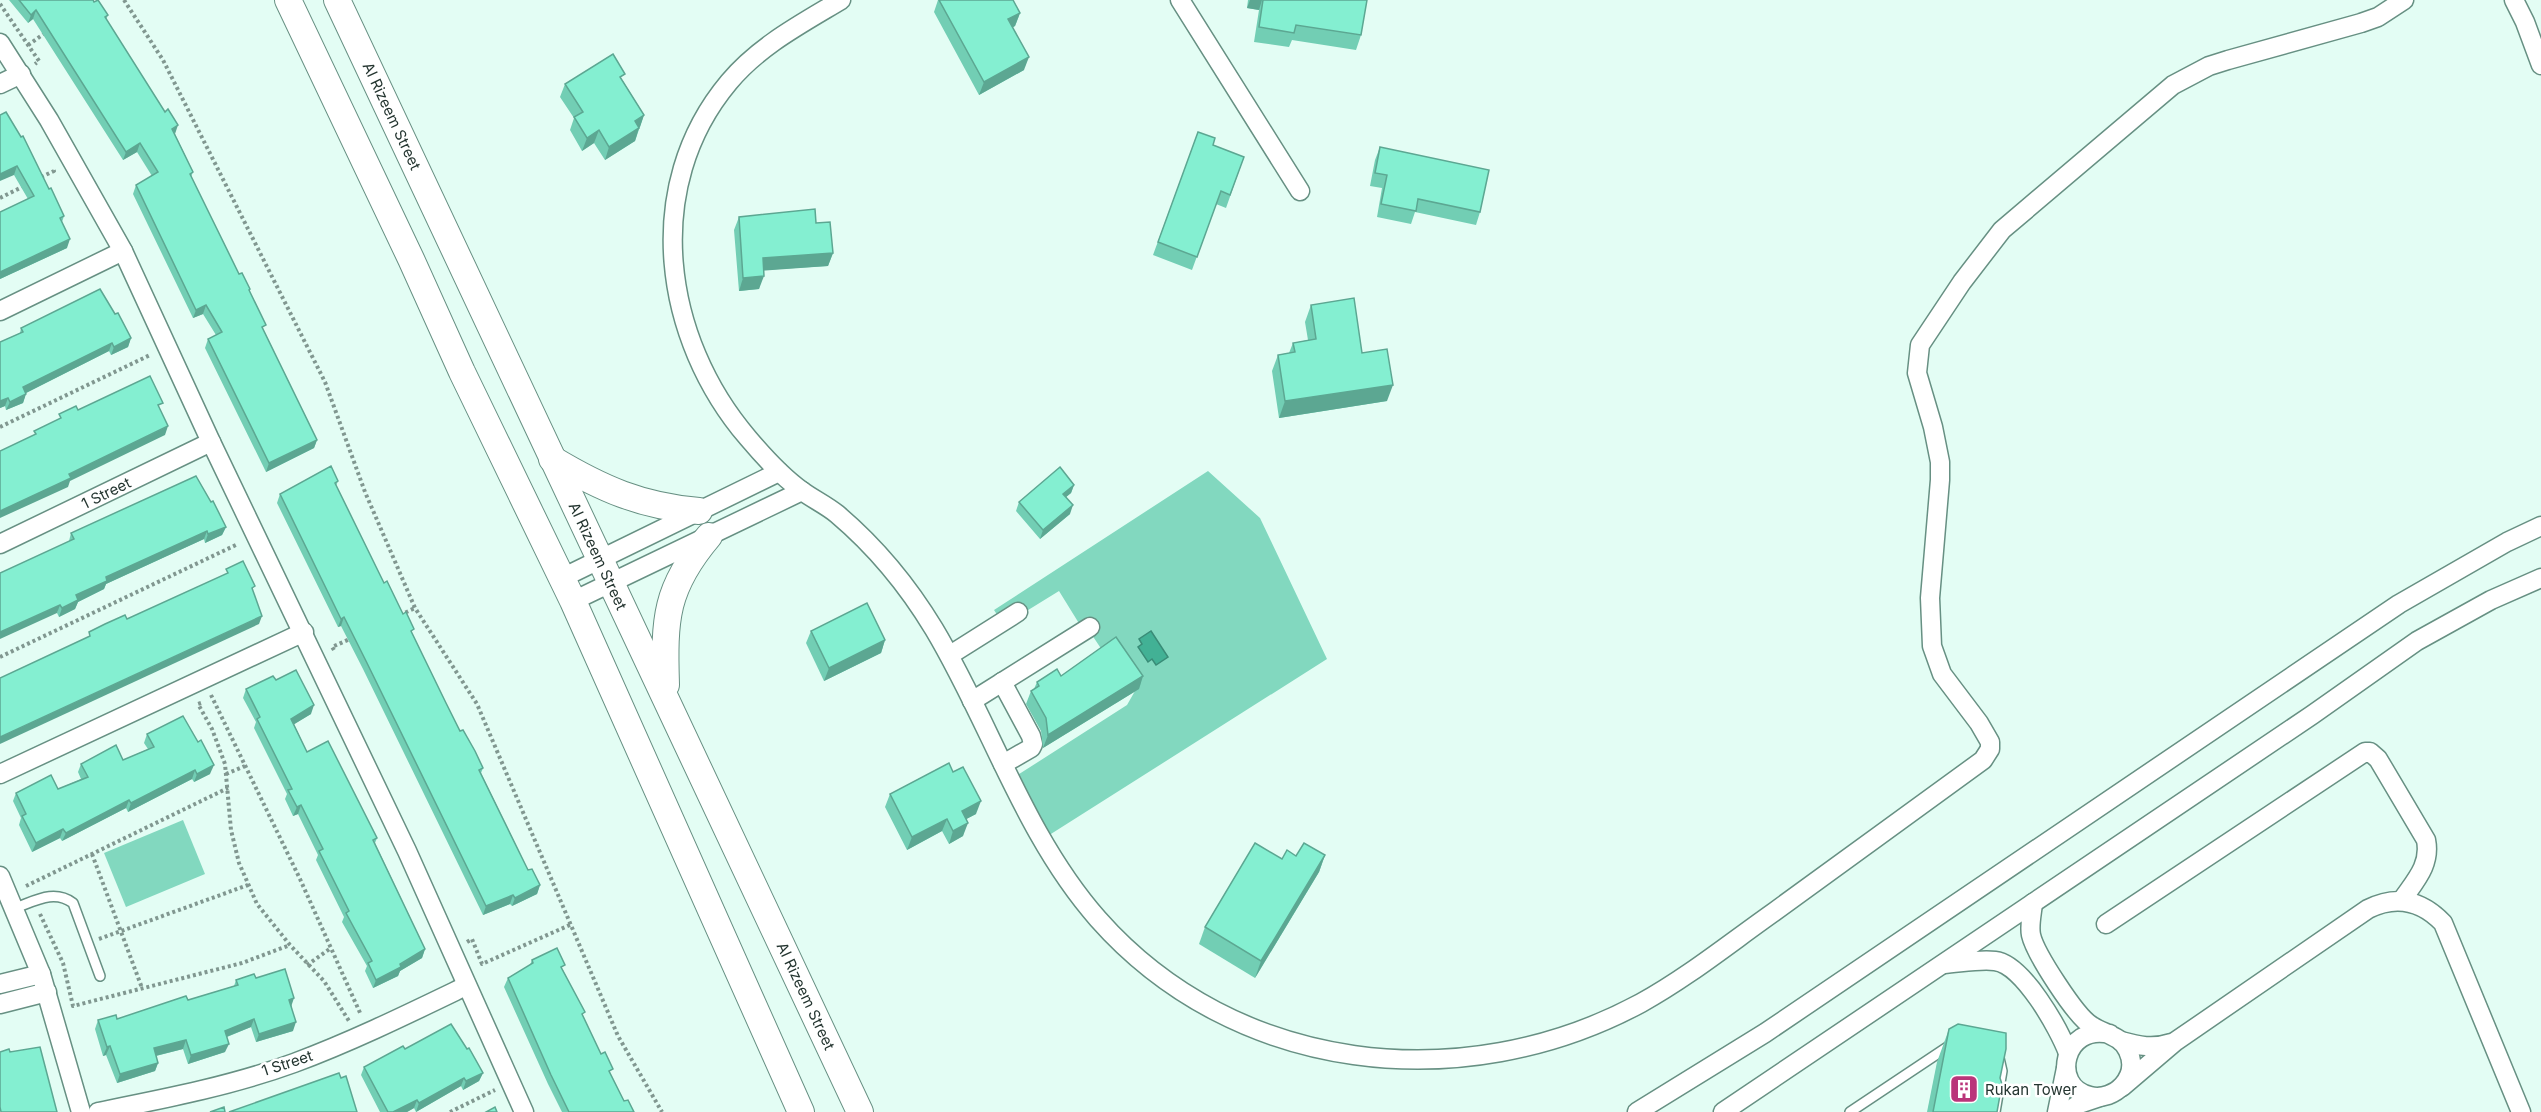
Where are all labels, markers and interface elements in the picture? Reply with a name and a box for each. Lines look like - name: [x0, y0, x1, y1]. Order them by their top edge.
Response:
- street label: Al Rizeem Street: [359, 59, 425, 173]
- street label: 1 Street: [78, 473, 134, 513]
- street label: Al Rizeem Street: [565, 499, 631, 613]
- street label: Al Rizeem Street: [773, 939, 839, 1053]
- street label: 1 Street: [259, 1046, 315, 1080]
- building icon: Rukan Tower: [1948, 1073, 1980, 1105]
- place label: Rukan Tower: [1985, 1080, 2077, 1099]

